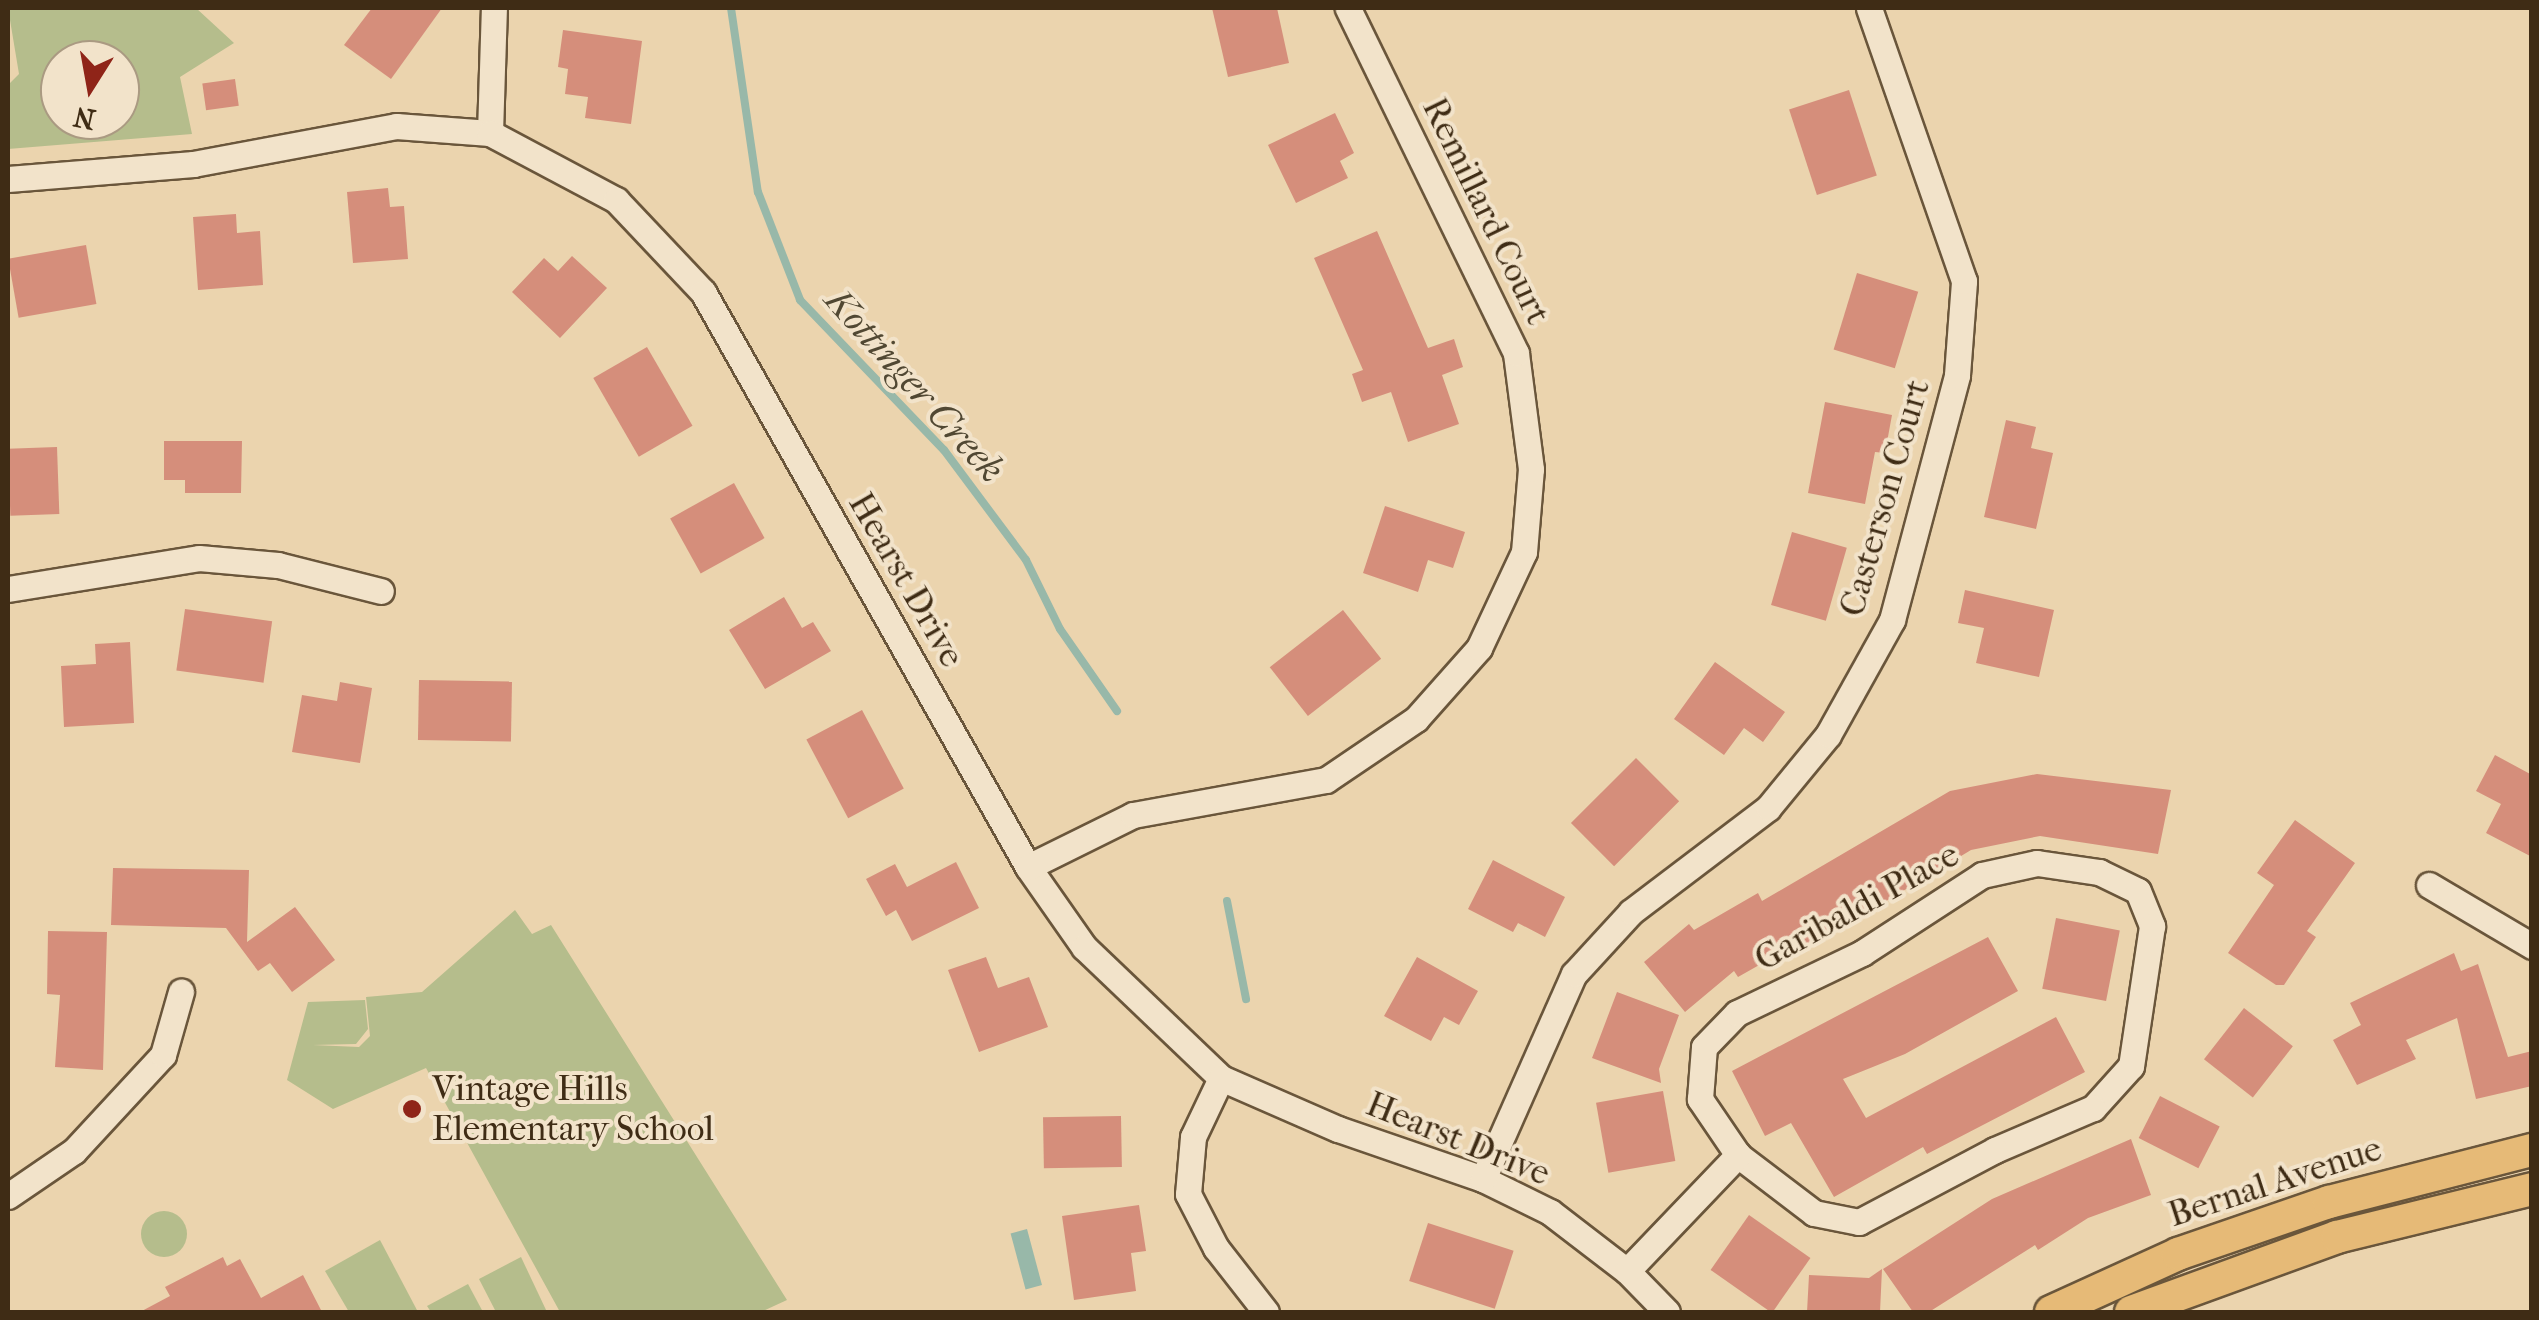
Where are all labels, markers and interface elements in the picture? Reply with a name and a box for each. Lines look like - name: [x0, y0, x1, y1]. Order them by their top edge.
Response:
- north arrow: [40, 40, 140, 140]
- street label: Remillard Court: [1413, 91, 1559, 331]
- text: N: [71, 100, 98, 136]
- water label: Kottinger Creek: [816, 278, 1014, 492]
- street label: Casterson Court: [1831, 375, 1939, 621]
- street label: Hearst Drive: [839, 485, 973, 675]
- street label: Garibaldi Place: [1748, 834, 1966, 980]
- place label: Vintage Hills Elementary School: [432, 1068, 714, 1150]
- street label: Hearst Drive: [1360, 1083, 1556, 1195]
- marker: Vintage Hills Elementary School: [401, 1098, 423, 1120]
- street label: Bernal Avenue: [2163, 1128, 2387, 1236]

